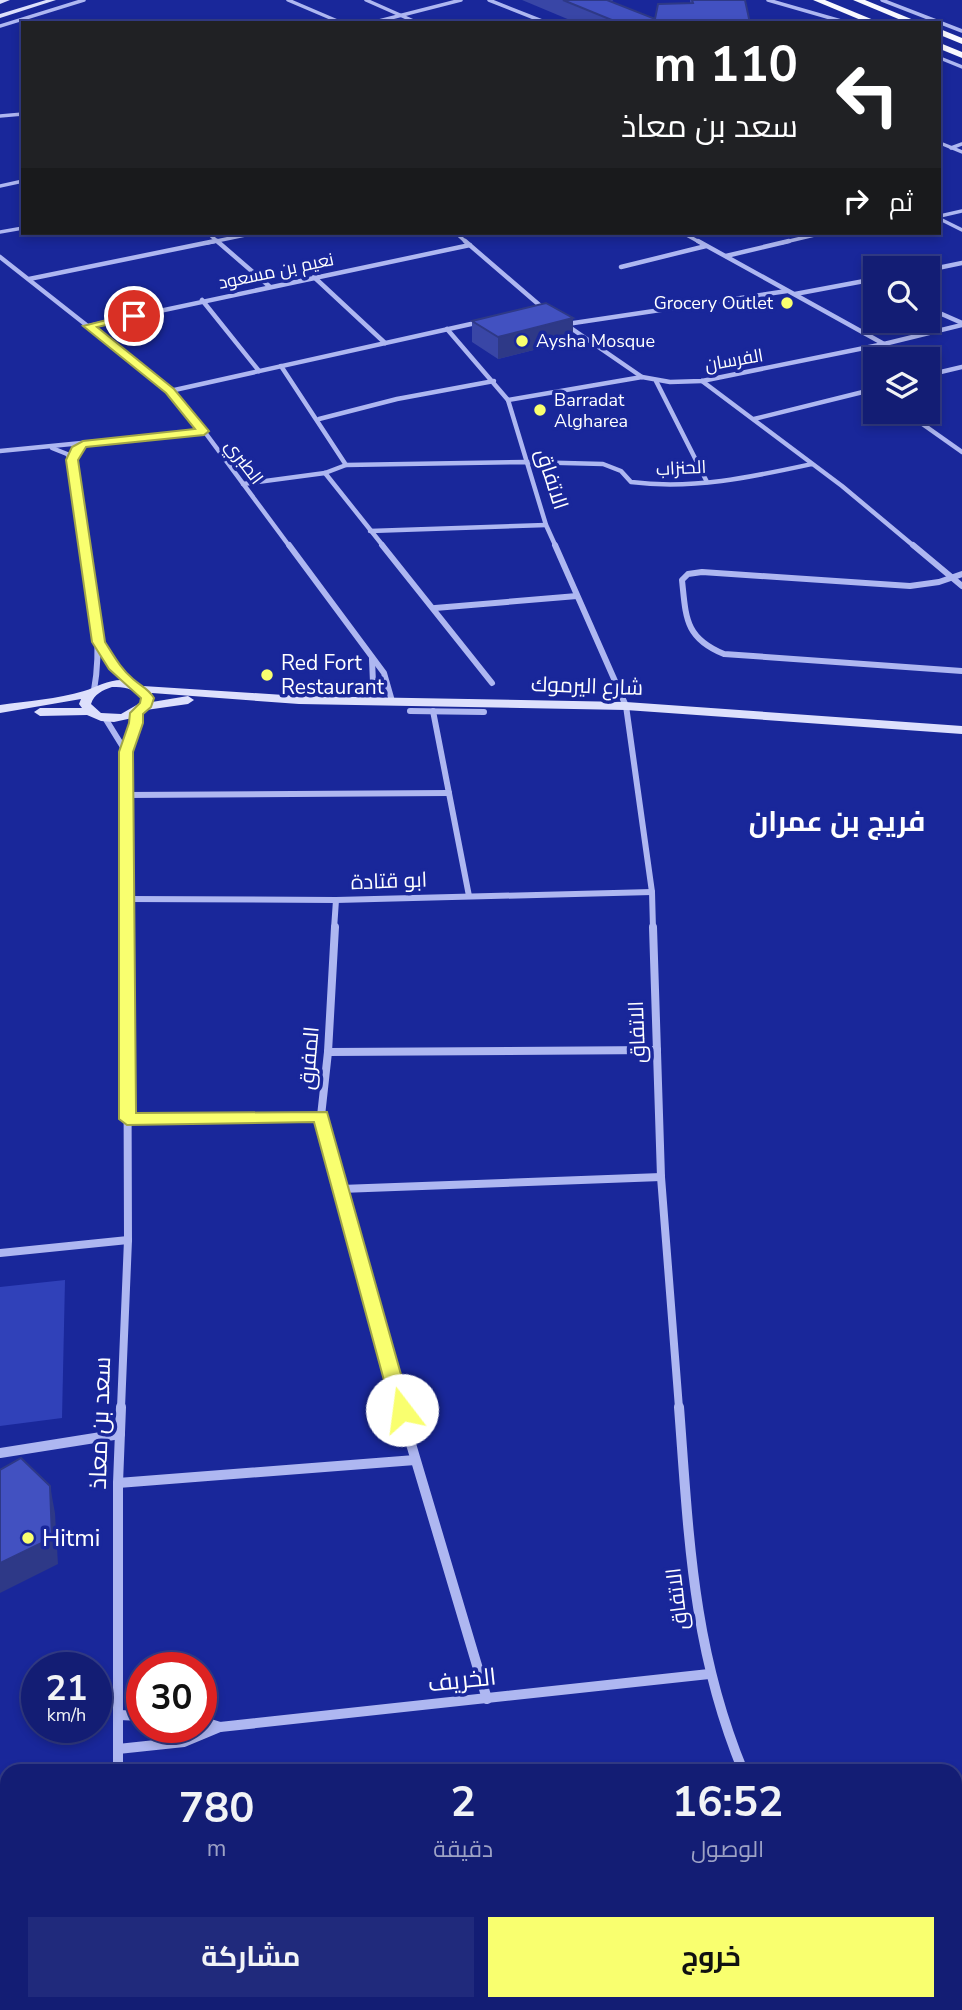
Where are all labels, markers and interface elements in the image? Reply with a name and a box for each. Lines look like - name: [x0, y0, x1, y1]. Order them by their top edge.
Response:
- text: 110 m: [654, 31, 798, 98]
- icon: left: [822, 49, 913, 140]
- text: سعد بن معاذ: [621, 105, 798, 148]
- icon: right: [837, 182, 875, 220]
- text: ثم: [889, 185, 913, 220]
- street label: نعيم بن مسعود: [216, 247, 336, 295]
- map controls: [863, 256, 940, 424]
- button: search: [863, 256, 940, 333]
- pin: [104, 286, 164, 346]
- place label: Grocery Outlet: [654, 291, 774, 315]
- marker: Grocery Outlet: [779, 295, 795, 311]
- icon: arrive: [115, 297, 153, 335]
- place label: Aysha Mosque: [536, 329, 655, 353]
- marker: Aysha Mosque: [514, 333, 530, 349]
- street label: الفرسان: [703, 343, 765, 377]
- button: layers: [863, 347, 940, 424]
- place label: Barradat Algharea: [554, 388, 628, 433]
- marker: Barradat Algharea: [532, 402, 548, 418]
- street label: الطبري: [218, 435, 269, 490]
- street label: الاتفاق: [529, 445, 575, 513]
- street label: الحنزاب: [655, 455, 707, 481]
- place label: Red Fort Restaurant: [281, 649, 385, 701]
- marker: Red Fort Restaurant: [259, 667, 275, 683]
- street label: شارع اليرموك: [531, 670, 643, 702]
- district label: فريج بن عمران: [749, 803, 925, 841]
- street label: ابو قتادة: [350, 866, 428, 896]
- street label: الاتفاق: [622, 1000, 652, 1064]
- street label: المفرق: [292, 1025, 326, 1091]
- street label: سعد بن معاذ: [82, 1356, 118, 1490]
- position arrow: [365, 1373, 439, 1447]
- place label: Hitmi: [42, 1522, 100, 1554]
- marker: Hitmi: [20, 1530, 36, 1546]
- street label: الاتفاق: [659, 1566, 695, 1632]
- speed limit sign: 30: [126, 1652, 217, 1743]
- street label: الخريف: [426, 1661, 498, 1699]
- text: 21: [45, 1665, 88, 1712]
- text: km/h: [47, 1703, 86, 1727]
- text: 2: [451, 1774, 476, 1831]
- text: 16:52: [672, 1774, 783, 1831]
- text: 780: [179, 1780, 254, 1837]
- text: m: [207, 1833, 227, 1864]
- text: دقيقة: [433, 1834, 493, 1865]
- text: الوصول: [691, 1834, 764, 1865]
- button: مشاركة: [28, 1917, 474, 1997]
- button: خروج: [488, 1917, 934, 1997]

